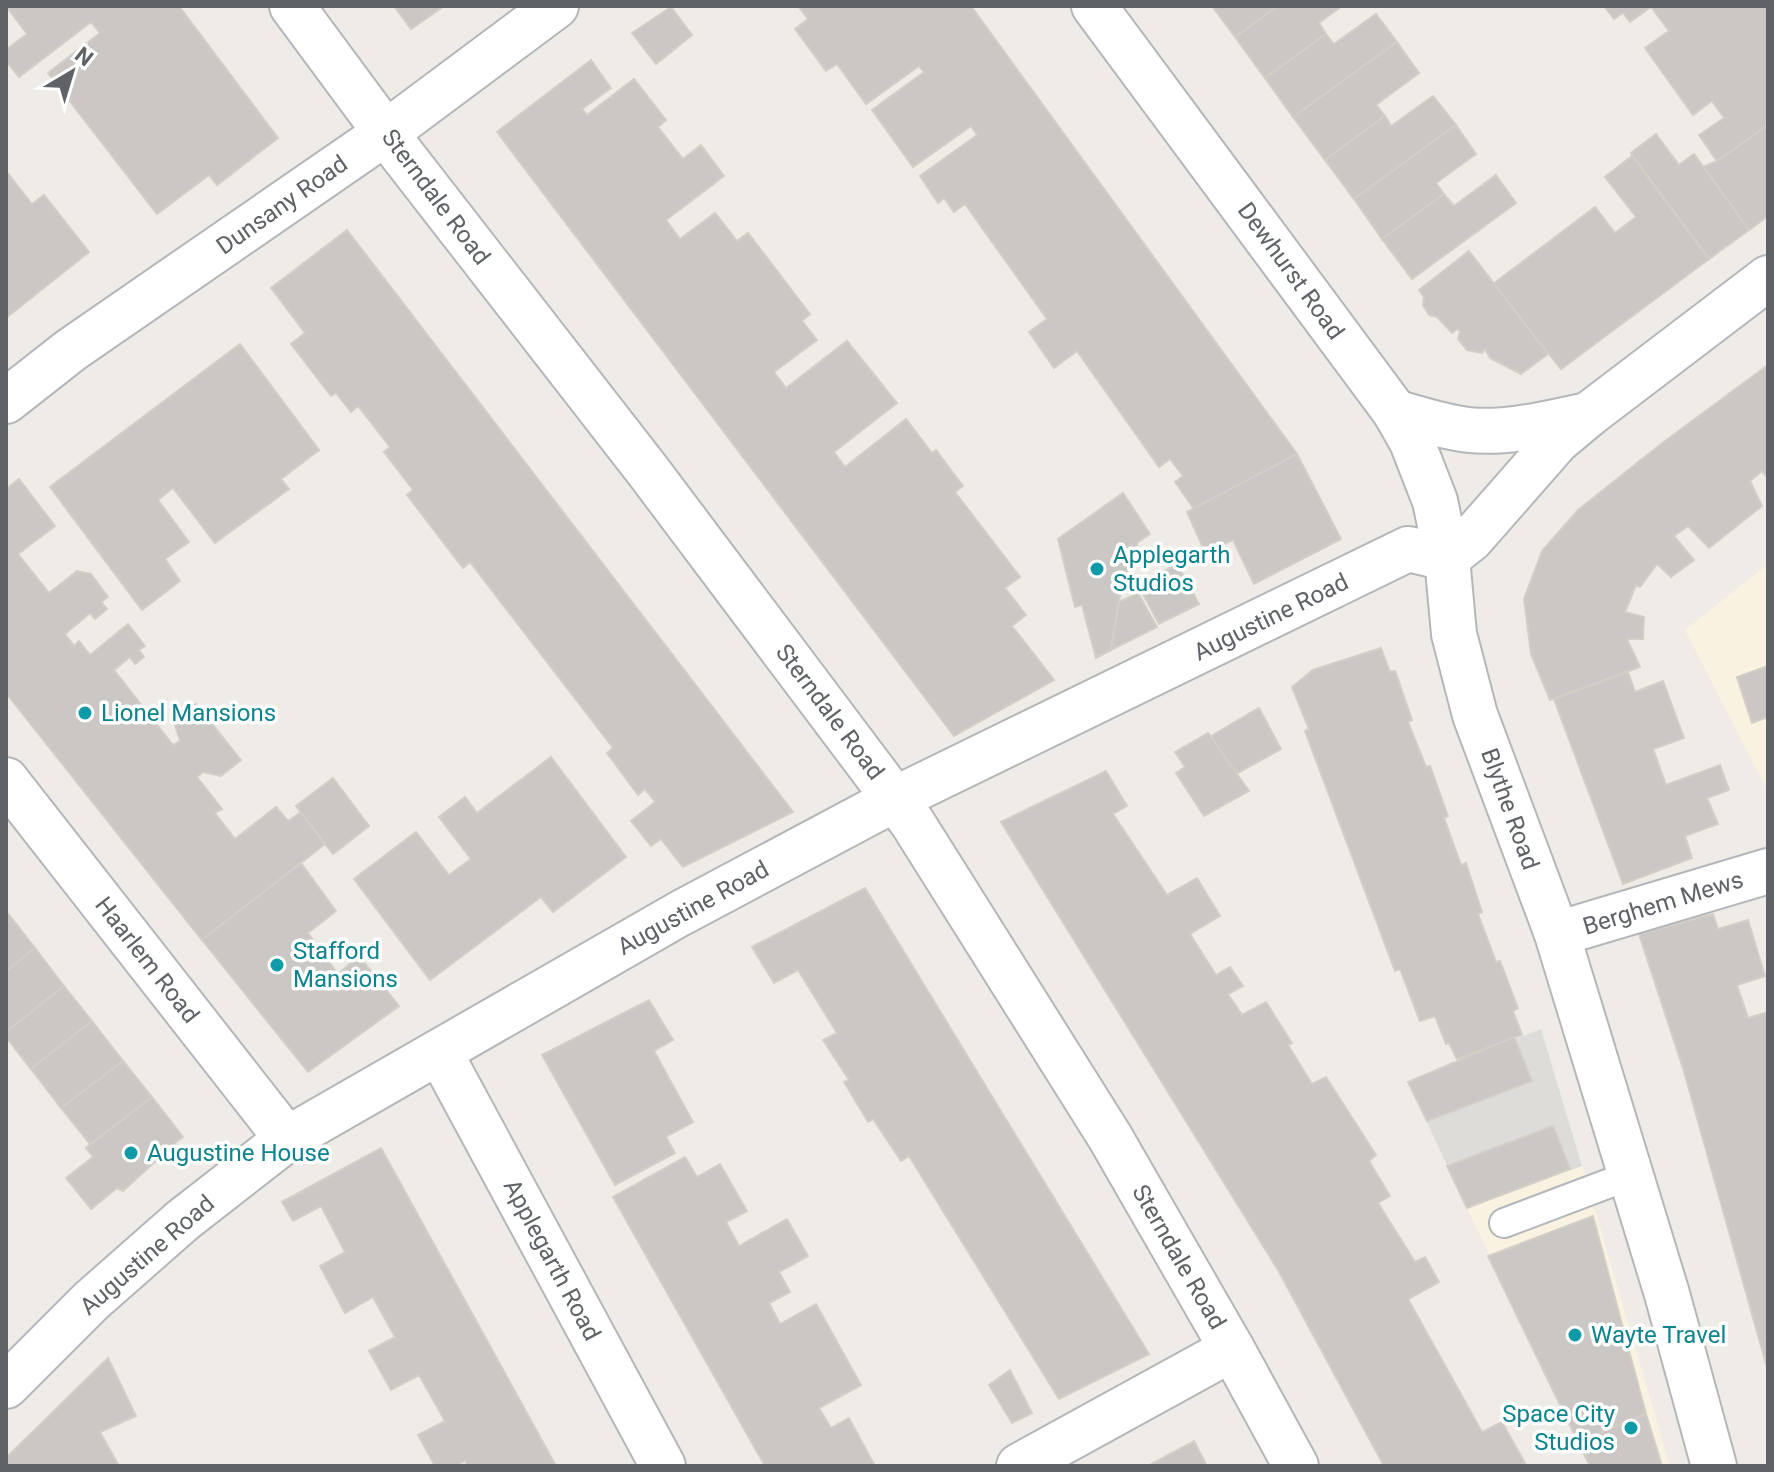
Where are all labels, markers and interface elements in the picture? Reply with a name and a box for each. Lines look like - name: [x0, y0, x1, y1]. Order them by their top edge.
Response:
- north arrow: [32, 32, 112, 112]
- text: N: [70, 42, 98, 71]
- street label: Sterndale Road: [376, 124, 496, 270]
- street label: Dunsany Road: [211, 150, 353, 260]
- street label: Dewhurst Road: [1232, 197, 1350, 345]
- place label: Applegarth Studios: [1113, 541, 1231, 597]
- marker: Applegarth Studios: [1088, 560, 1106, 578]
- street label: Augustine Road: [1189, 567, 1353, 667]
- street label: Sterndale Road: [770, 639, 890, 785]
- place label: Lionel Mansions: [101, 699, 276, 727]
- marker: Lionel Mansions: [76, 704, 94, 722]
- street label: Blythe Road: [1475, 745, 1545, 873]
- street label: Augustine Road: [613, 855, 773, 961]
- street label: Berghem Mews: [1579, 865, 1747, 941]
- street label: Haarlem Road: [89, 891, 205, 1029]
- place label: Stafford Mansions: [293, 937, 398, 993]
- marker: Stafford Mansions: [268, 956, 286, 974]
- place label: Augustine House: [147, 1139, 330, 1167]
- marker: Augustine House: [122, 1144, 140, 1162]
- street label: Applegarth Road: [498, 1175, 606, 1345]
- street label: Sterndale Road: [1126, 1180, 1232, 1334]
- street label: Augustine Road: [74, 1189, 220, 1321]
- place label: Wayte Travel: [1591, 1321, 1726, 1349]
- marker: Wayte Travel: [1566, 1326, 1584, 1344]
- place label: Space City Studios: [1502, 1400, 1616, 1456]
- marker: Space City Studios: [1622, 1419, 1640, 1437]

